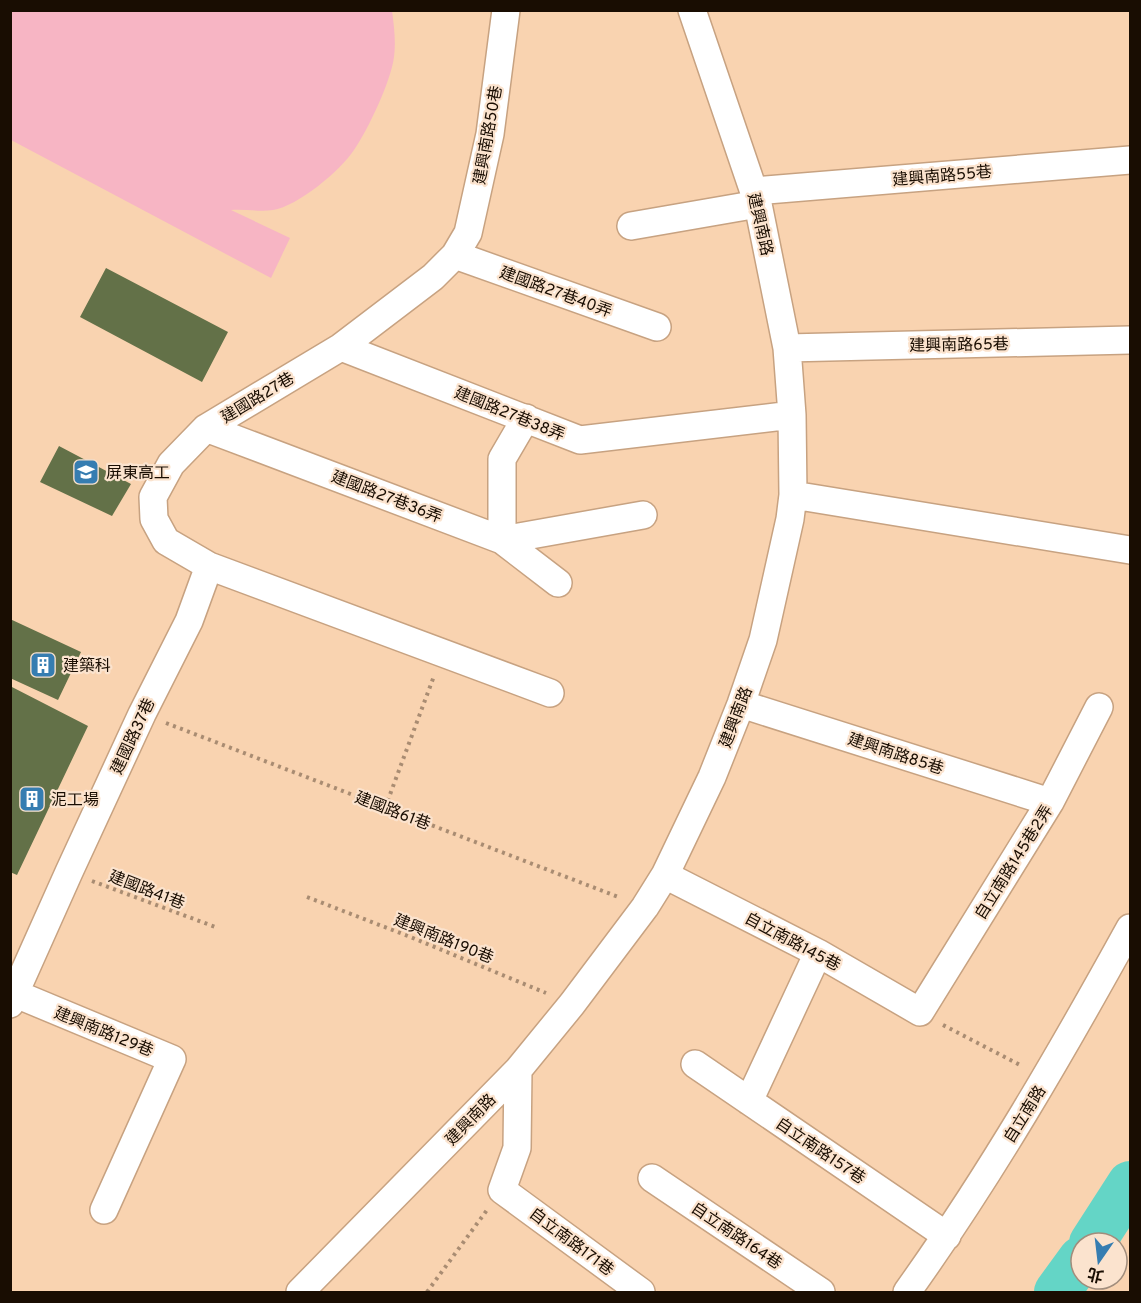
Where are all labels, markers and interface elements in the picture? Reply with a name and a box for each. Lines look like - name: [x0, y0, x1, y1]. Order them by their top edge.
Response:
- street label: 建興南路50巷: [470, 84, 508, 186]
- street label: 建興南路55巷: [892, 163, 993, 191]
- street label: 建興南路: [742, 191, 776, 258]
- street label: 建國路27巷40弄: [496, 263, 614, 322]
- street label: 建興南路65巷: [909, 335, 1009, 357]
- street label: 建國路27巷: [218, 369, 298, 428]
- street label: 建國路27巷38弄: [451, 384, 567, 446]
- school or university icon: 屏東高工: [71, 457, 101, 487]
- place label: 屏東高工: [106, 464, 170, 484]
- street label: 建國路27巷36弄: [328, 468, 445, 528]
- building icon: 建築科: [28, 650, 58, 680]
- place label: 建築科: [63, 656, 111, 677]
- street label: 建興南路: [716, 684, 758, 751]
- street label: 建國路37巷: [107, 696, 160, 778]
- street label: 建興南路85巷: [845, 730, 946, 780]
- building icon: 泥工場: [17, 784, 47, 814]
- street label: 建國路61巷: [352, 788, 433, 835]
- place label: 泥工場: [51, 791, 99, 811]
- street label: 自立南路145巷2弄: [971, 802, 1058, 924]
- street label: 建國路41巷: [105, 867, 187, 915]
- street label: 自立南路145巷: [741, 909, 843, 976]
- street label: 建興南路190巷: [391, 911, 496, 969]
- street label: 建興南路129巷: [51, 1004, 156, 1062]
- street label: 自立南路: [1000, 1083, 1051, 1148]
- street label: 建興南路: [442, 1090, 501, 1150]
- street label: 自立南路157巷: [771, 1114, 869, 1189]
- street label: 自立南路164巷: [687, 1199, 785, 1274]
- street label: 自立南路171巷: [525, 1204, 617, 1281]
- north arrow: [1069, 1231, 1129, 1291]
- text: 北: [1086, 1262, 1106, 1285]

